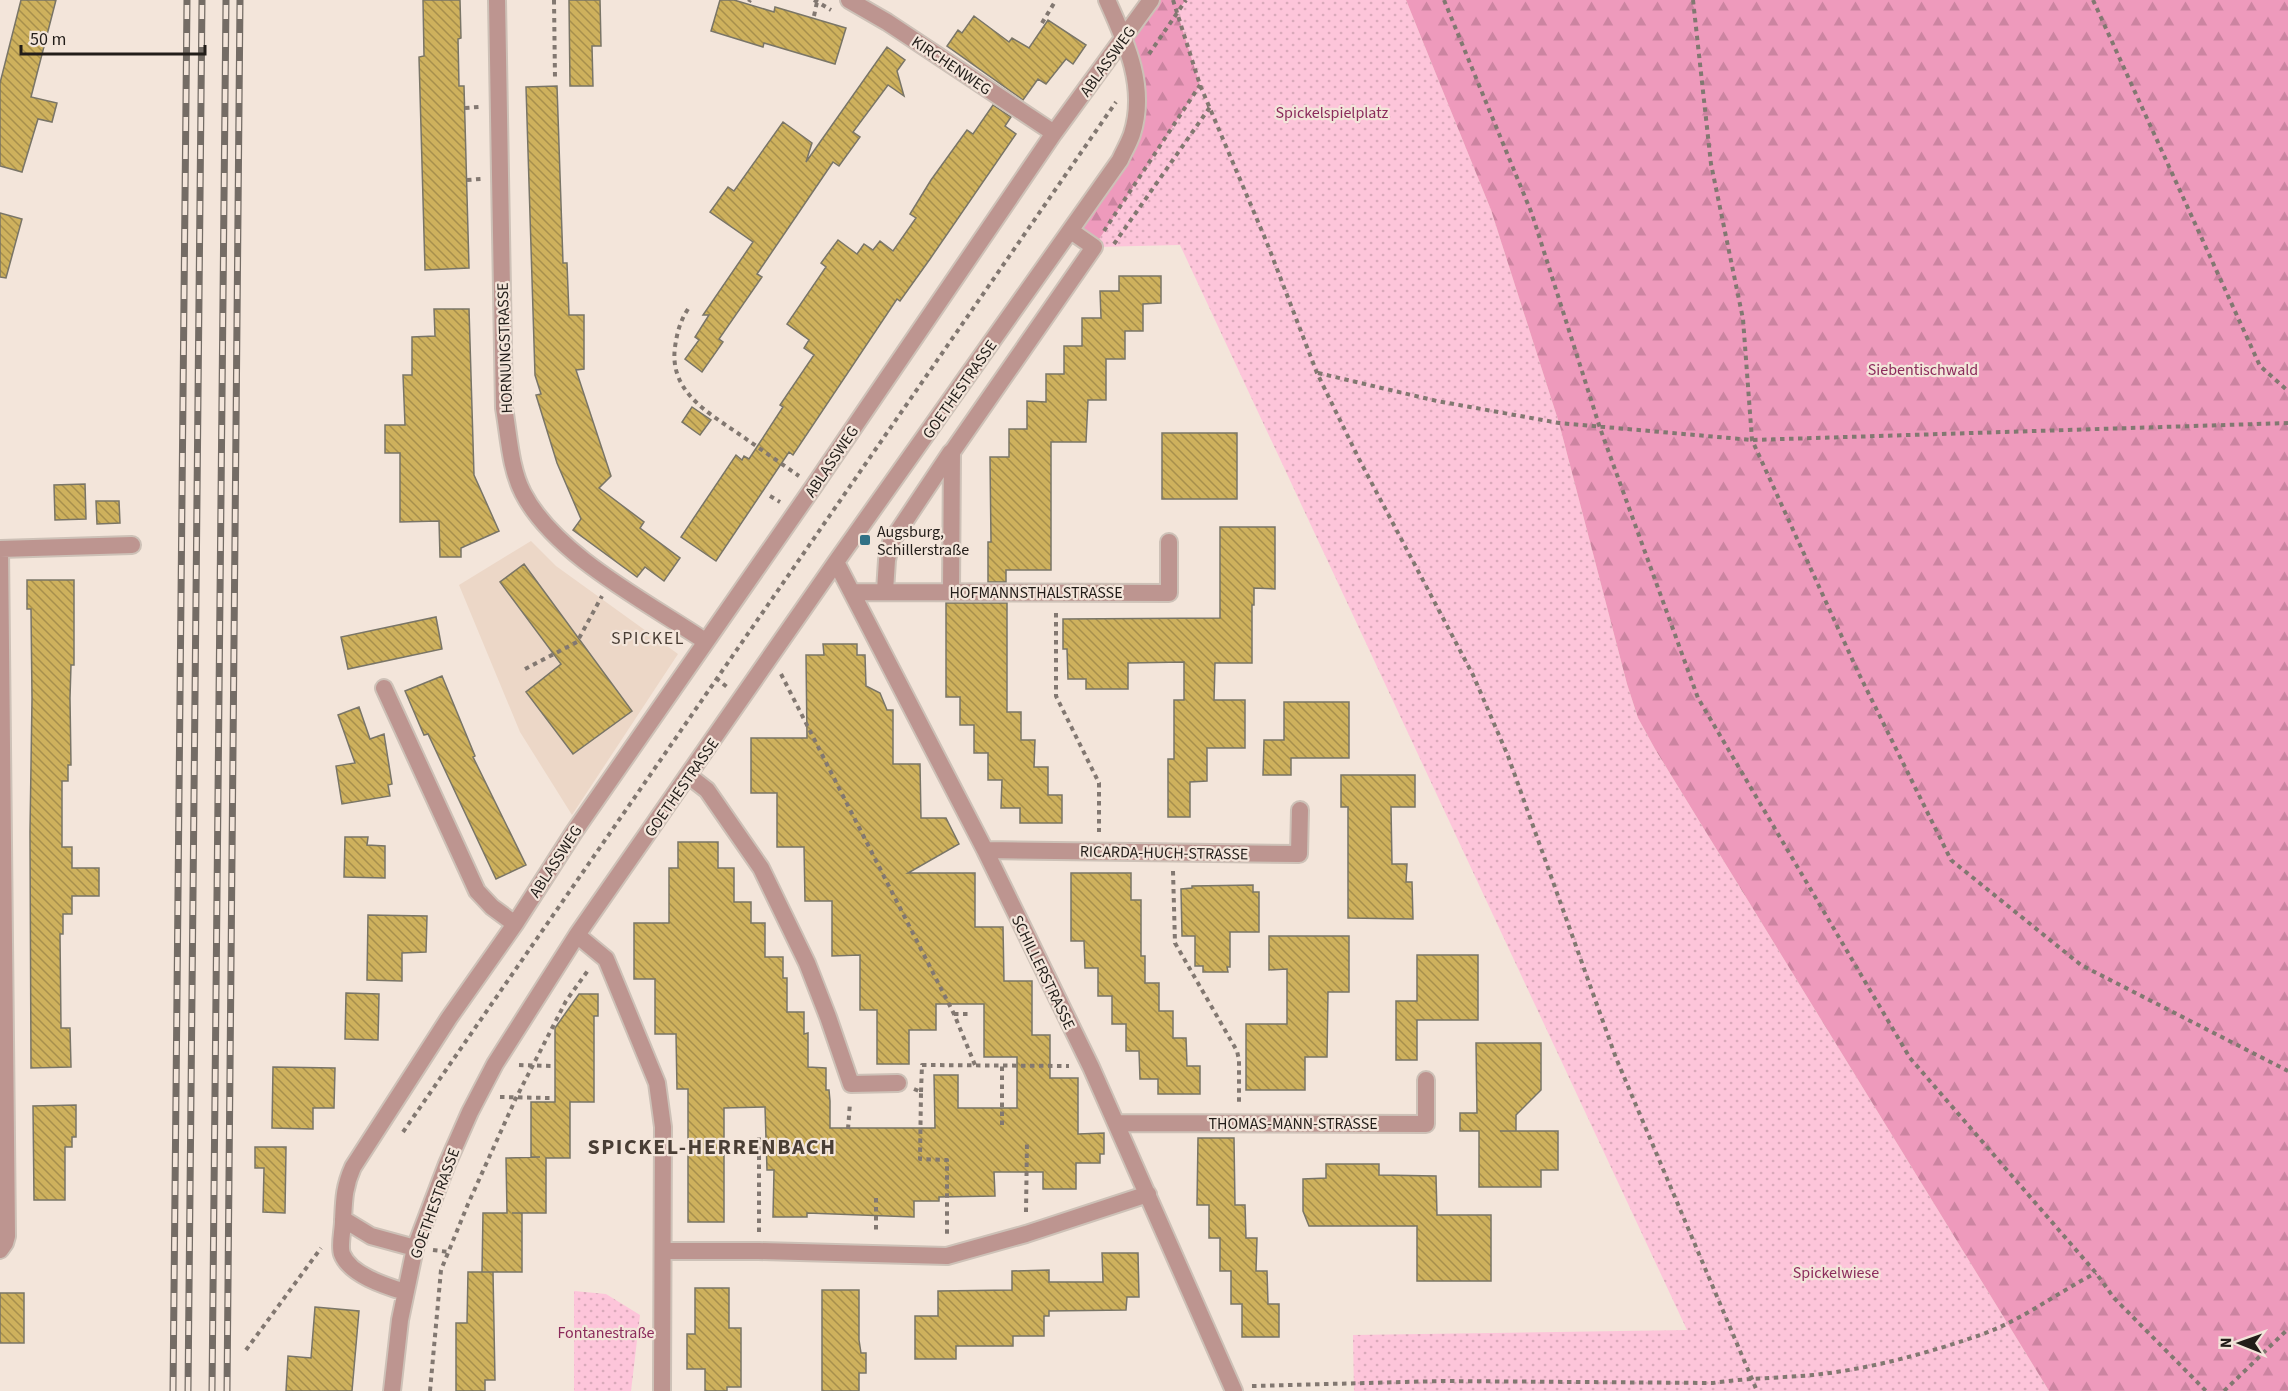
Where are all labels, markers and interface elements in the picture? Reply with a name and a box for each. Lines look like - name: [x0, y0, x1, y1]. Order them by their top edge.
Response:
- scale bar: [21, 18, 206, 56]
- street label: ABLASSWEG: [1075, 22, 1141, 101]
- text: 50 m: [30, 27, 66, 52]
- street label: KIRCHENWEG: [907, 31, 996, 101]
- park label: Spickelspielplatz: [1276, 102, 1389, 124]
- street label: HORNUNGSTRASSE: [492, 282, 518, 414]
- street label: GOETHESTRASSE: [917, 336, 1002, 443]
- park label: Siebentischwald: [1868, 359, 1978, 381]
- street label: ABLASSWEG: [800, 421, 864, 502]
- place label: Augsburg, Schillerstraße: [877, 521, 969, 561]
- marker: Augsburg, Schillerstraße: [858, 533, 872, 547]
- street label: HOFMANNSTHALSTRASSE: [949, 582, 1123, 604]
- district label: SPICKEL: [611, 626, 685, 651]
- street label: GOETHESTRASSE: [639, 734, 724, 841]
- street label: ABLASSWEG: [524, 821, 587, 902]
- street label: RICARDA-HUCH-STRASSE: [1080, 841, 1248, 865]
- street label: SCHILLERSTRASSE: [1006, 911, 1080, 1033]
- street label: THOMAS-MANN-STRASSE: [1208, 1113, 1378, 1135]
- district label: SPICKEL-HERRENBACH: [588, 1131, 836, 1163]
- street label: GOETHESTRASSE: [405, 1145, 465, 1262]
- park label: Spickelwiese: [1793, 1262, 1879, 1284]
- north arrow: [2210, 1313, 2270, 1373]
- park label: Fontanestraße: [557, 1322, 655, 1344]
- text: N: [2215, 1337, 2237, 1348]

